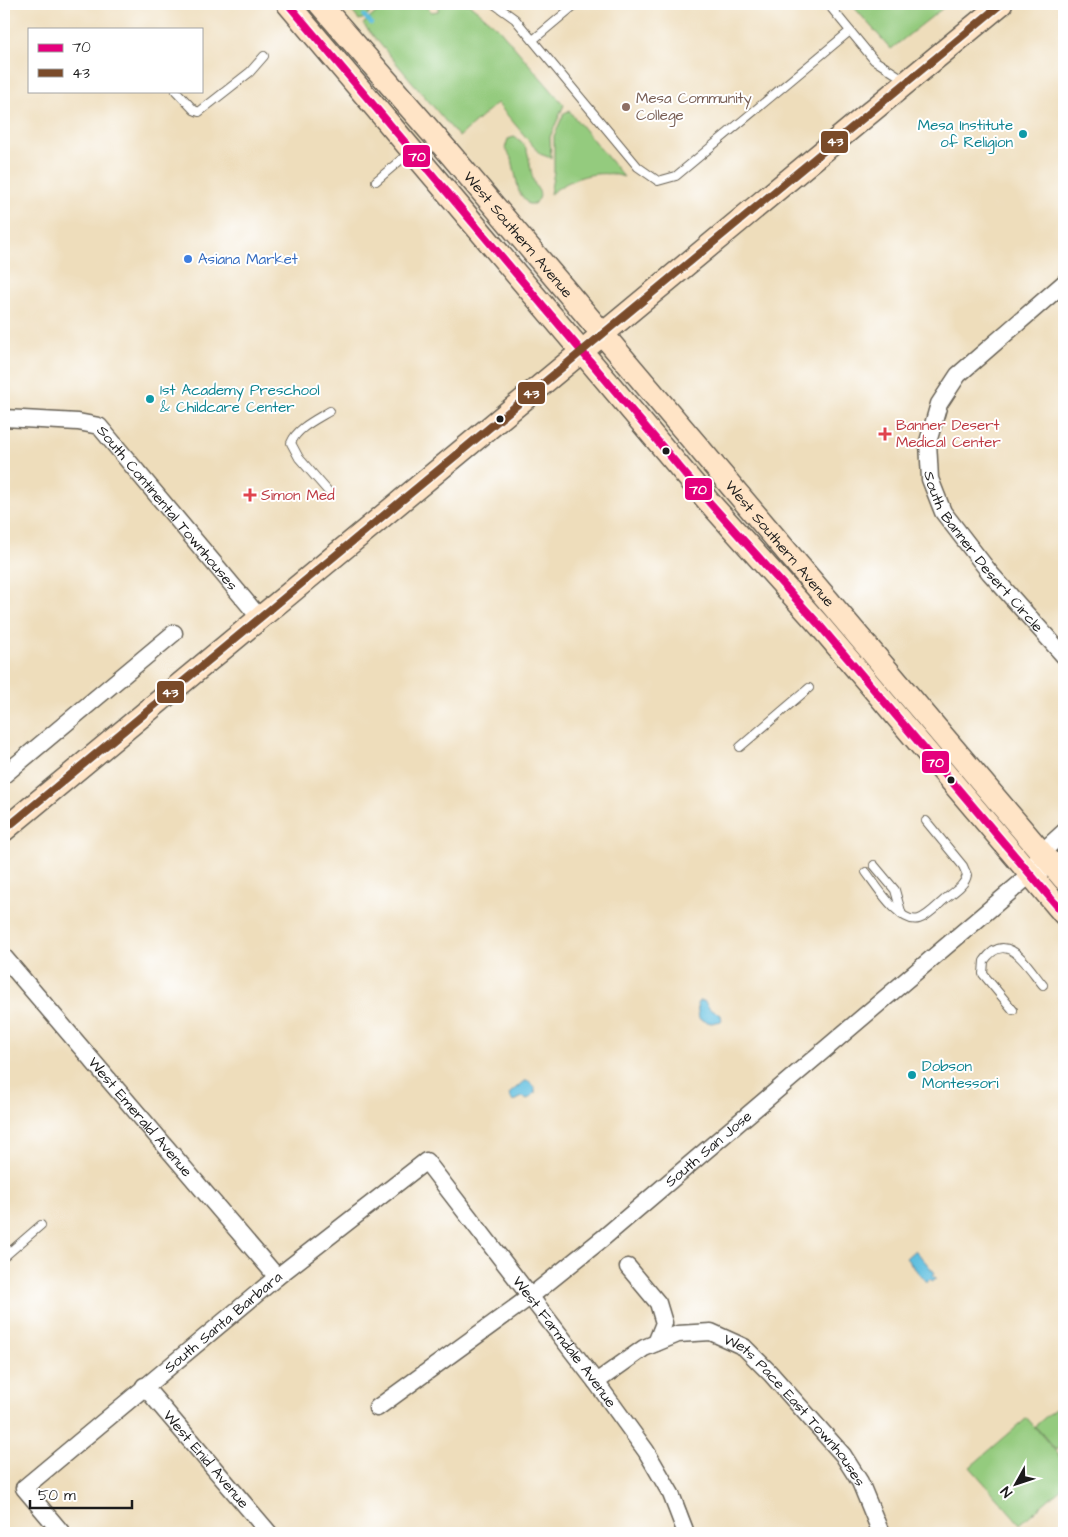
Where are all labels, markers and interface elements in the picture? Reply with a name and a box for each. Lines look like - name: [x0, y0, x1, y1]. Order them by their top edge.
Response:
- legend: [28, 28, 202, 92]
- text: 70: [72, 37, 91, 58]
- text: 43: [72, 63, 90, 84]
- place label: Mesa Community College: [636, 88, 752, 127]
- marker: Mesa Community College: [620, 101, 632, 113]
- place label: Mesa Institute of Religion: [918, 115, 1013, 154]
- marker: Mesa Institute of Religion: [1017, 128, 1029, 140]
- line badge: 43: [820, 130, 849, 154]
- text: 43: [827, 132, 844, 152]
- line badge: 70: [402, 144, 431, 168]
- text: 70: [407, 147, 426, 167]
- street label: West Southern Avenue: [458, 167, 578, 303]
- place label: Asiana Market: [198, 249, 298, 270]
- marker: Asiana Market: [182, 253, 194, 265]
- place label: 1st Academy Preschool & Childcare Center: [160, 380, 320, 418]
- line badge: 43: [517, 381, 546, 405]
- text: 43: [523, 384, 540, 404]
- marker: 1st Academy Preschool & Childcare Center: [144, 393, 156, 405]
- unlabelled marker: [495, 414, 505, 424]
- place label: Banner Desert Medical Center: [896, 415, 1001, 453]
- street label: South Continental Townhouses: [92, 421, 243, 595]
- marker: Banner Desert Medical Center: [878, 427, 892, 441]
- unlabelled marker: [661, 446, 671, 456]
- street label: South Banner Desert Circle: [919, 471, 1048, 637]
- street label: West Southern Avenue: [720, 476, 839, 612]
- line badge: 70: [684, 477, 713, 501]
- text: 70: [688, 480, 707, 500]
- place label: Simon Med: [261, 485, 335, 506]
- marker: Simon Med: [243, 488, 257, 502]
- line badge: 43: [156, 680, 185, 704]
- text: 43: [162, 683, 179, 703]
- line badge: 70: [921, 750, 950, 774]
- text: 70: [925, 753, 944, 773]
- unlabelled marker: [946, 775, 956, 785]
- street label: West Emerald Avenue: [83, 1053, 197, 1181]
- place label: Dobson Montessori: [922, 1056, 999, 1094]
- marker: Dobson Montessori: [906, 1069, 918, 1081]
- street label: South San Jose: [661, 1106, 757, 1192]
- street label: South Santa Barbara: [160, 1267, 287, 1378]
- street label: West Farmdale Avenue: [507, 1272, 621, 1412]
- street label: Wets Pace East Townhouses: [720, 1329, 870, 1491]
- street label: West Enid Avenue: [158, 1406, 254, 1513]
- north arrow: [990, 1460, 1040, 1510]
- scale bar: [30, 1477, 132, 1509]
- text: N: [996, 1482, 1017, 1502]
- text: 50 m: [38, 1485, 76, 1506]

